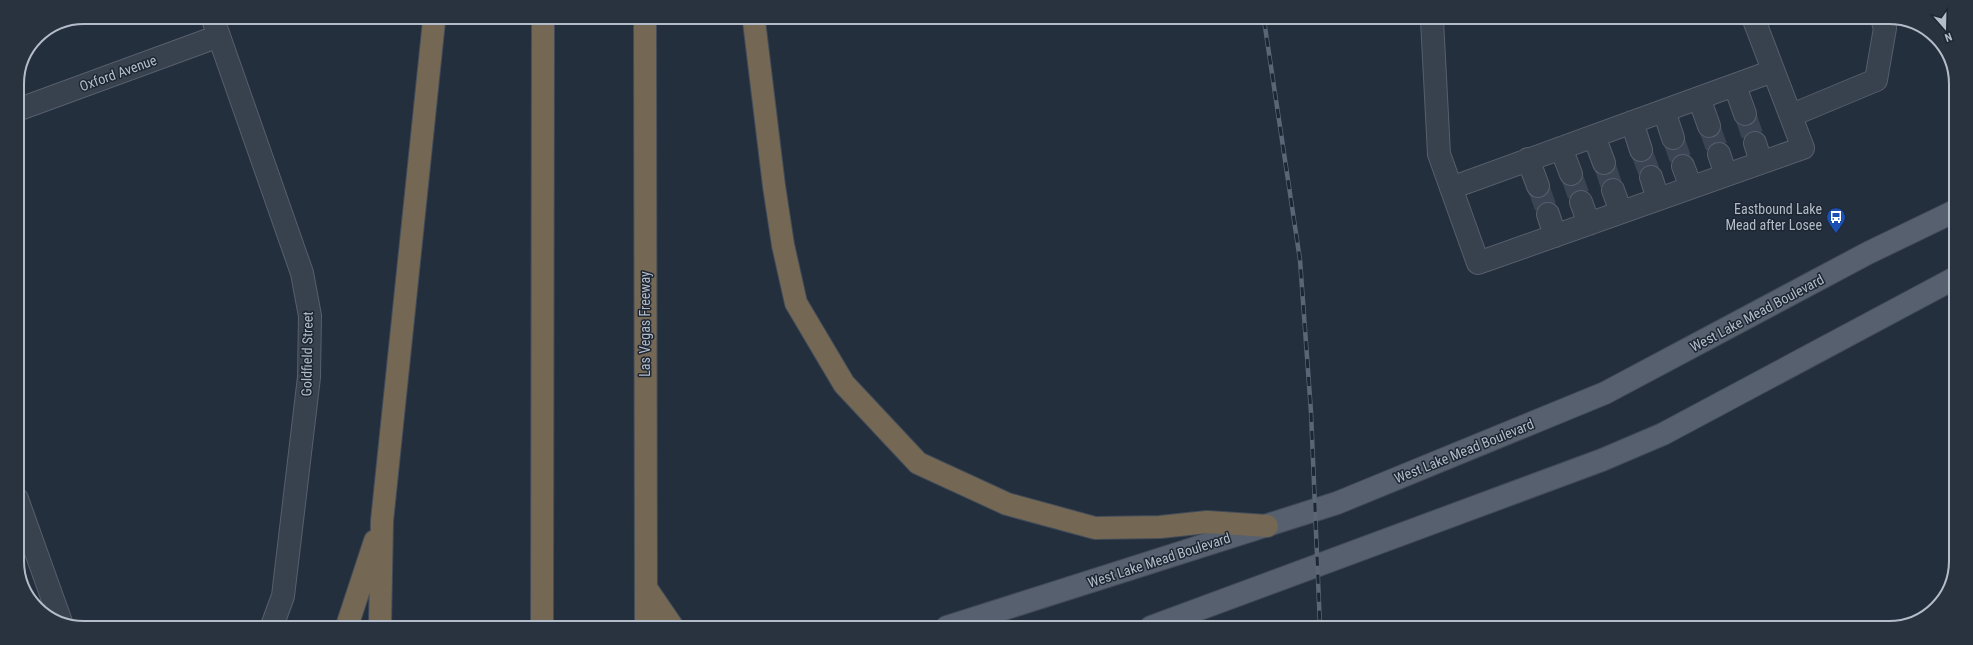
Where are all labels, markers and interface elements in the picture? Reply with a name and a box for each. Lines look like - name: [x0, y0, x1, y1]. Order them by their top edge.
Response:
- north arrow: [1925, 8, 1965, 48]
- text: N: [1943, 30, 1954, 44]
- street label: Oxford Avenue: [77, 52, 159, 94]
- place label: Eastbound Lake Mead after Losee: [1725, 201, 1822, 233]
- bus stop icon: Eastbound Lake Mead after Losee: [1825, 206, 1847, 234]
- street label: Las Vegas Freeway: [637, 271, 653, 377]
- street label: West Lake Mead Boulevard: [1688, 271, 1826, 355]
- street label: Goldfield Street: [298, 311, 316, 397]
- street label: West Lake Mead Boulevard: [1392, 416, 1536, 486]
- street label: West Lake Mead Boulevard: [1086, 529, 1232, 591]

